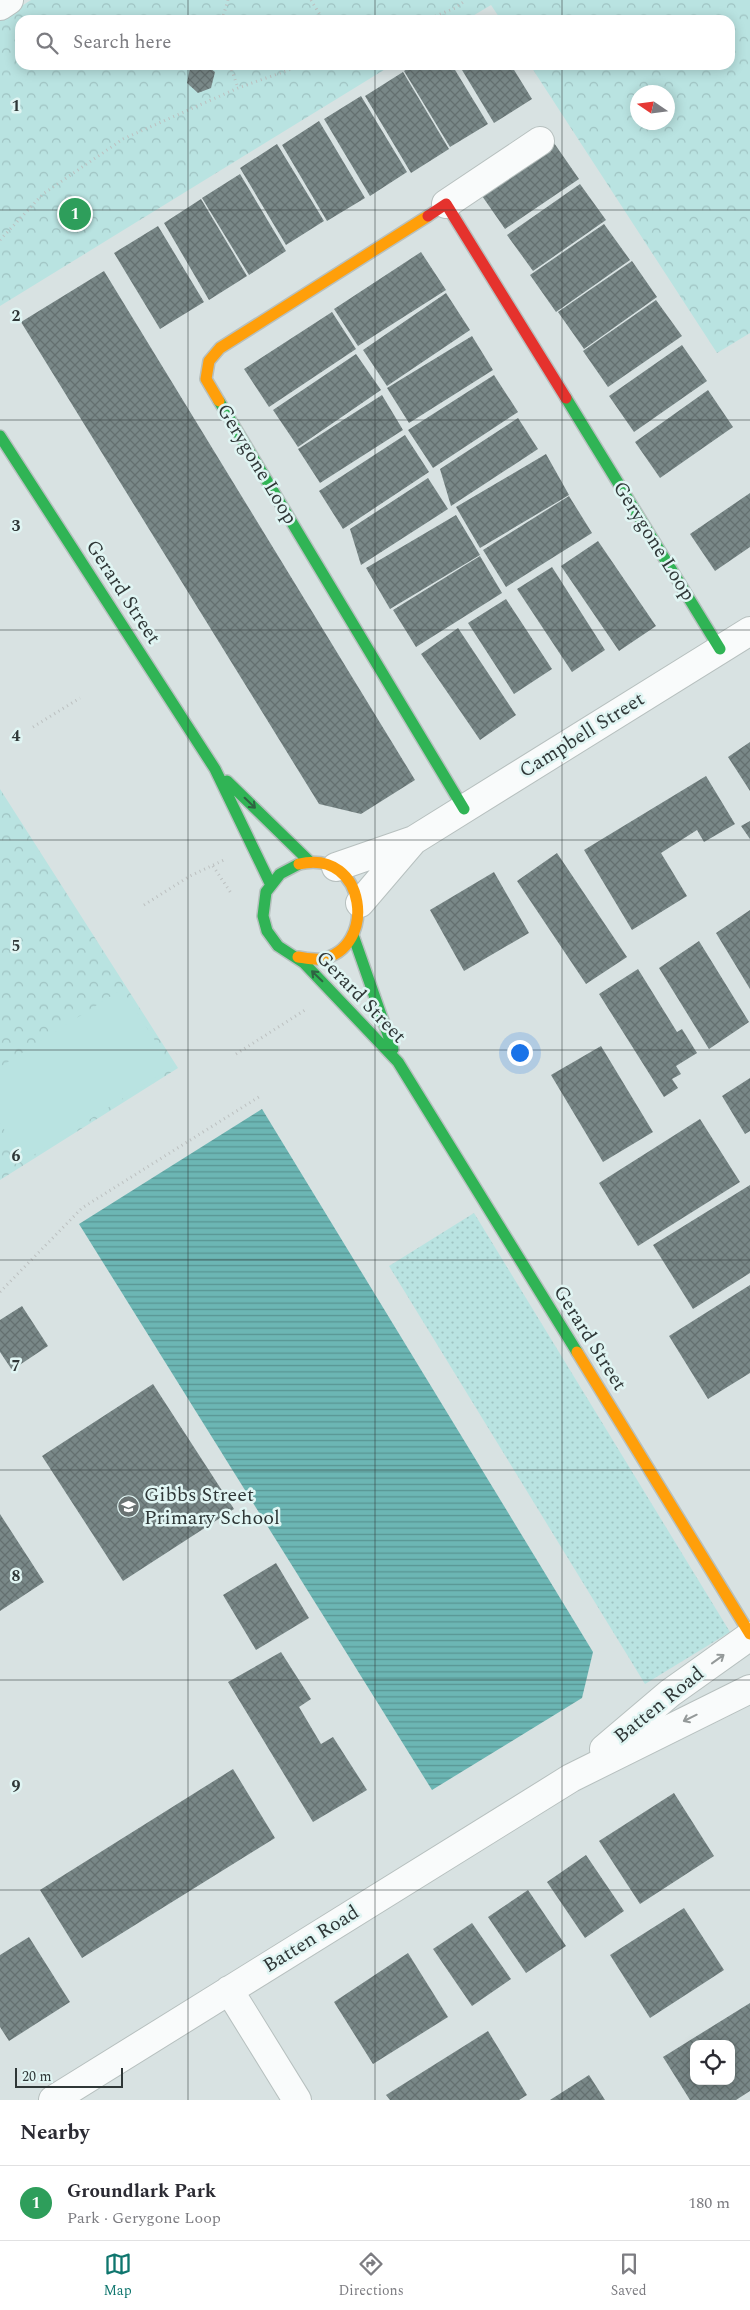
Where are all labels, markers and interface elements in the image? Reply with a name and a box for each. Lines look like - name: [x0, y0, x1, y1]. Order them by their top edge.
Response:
- search box: [15, 15, 735, 70]
- text: Search here: [73, 28, 172, 57]
- icon: search: [33, 29, 61, 57]
- north arrow: [630, 85, 675, 130]
- text: 1: [12, 94, 20, 118]
- pin: 1: [59, 195, 91, 233]
- text: 2: [12, 304, 21, 328]
- street label: Gerygone Loop: [209, 398, 305, 530]
- street label: Gerygone Loop: [605, 475, 703, 607]
- text: 3: [12, 514, 21, 538]
- street label: Gerard Street: [78, 534, 168, 650]
- street label: Campbell Street: [513, 684, 651, 786]
- text: 4: [12, 724, 21, 748]
- one-way arrow: [244, 797, 256, 809]
- text: 5: [12, 934, 20, 958]
- street label: Gerard Street: [309, 944, 413, 1050]
- one-way arrow: [310, 970, 323, 982]
- your location: [507, 1040, 533, 1066]
- text: 6: [12, 1144, 21, 1168]
- street label: Gerard Street: [546, 1279, 634, 1397]
- text: 7: [12, 1354, 21, 1378]
- place label: Gibbs Street Primary School: [144, 1480, 280, 1533]
- school or university icon: Gibbs Street Primary School: [116, 1495, 140, 1519]
- text: 8: [12, 1564, 21, 1588]
- one-way arrow: [710, 1654, 724, 1664]
- street label: Batten Road: [607, 1659, 711, 1751]
- one-way arrow: [683, 1713, 698, 1723]
- text: 9: [12, 1774, 21, 1798]
- street label: Batten Road: [257, 1898, 365, 1980]
- map controls: [690, 2040, 735, 2085]
- button: locate: [690, 2040, 735, 2085]
- scale bar: [15, 2065, 122, 2088]
- text: 20 m: [22, 2066, 52, 2087]
- text: Nearby: [20, 2117, 90, 2149]
- text: Groundlark Park: [67, 2177, 216, 2206]
- text: 1: [32, 2191, 40, 2215]
- text: 180 m: [688, 2191, 730, 2215]
- text: Park · Gerygone Loop: [67, 2206, 221, 2230]
- tab: Map: [103, 2250, 132, 2301]
- tab: Directions: [338, 2250, 404, 2301]
- tab: Saved: [611, 2250, 647, 2301]

